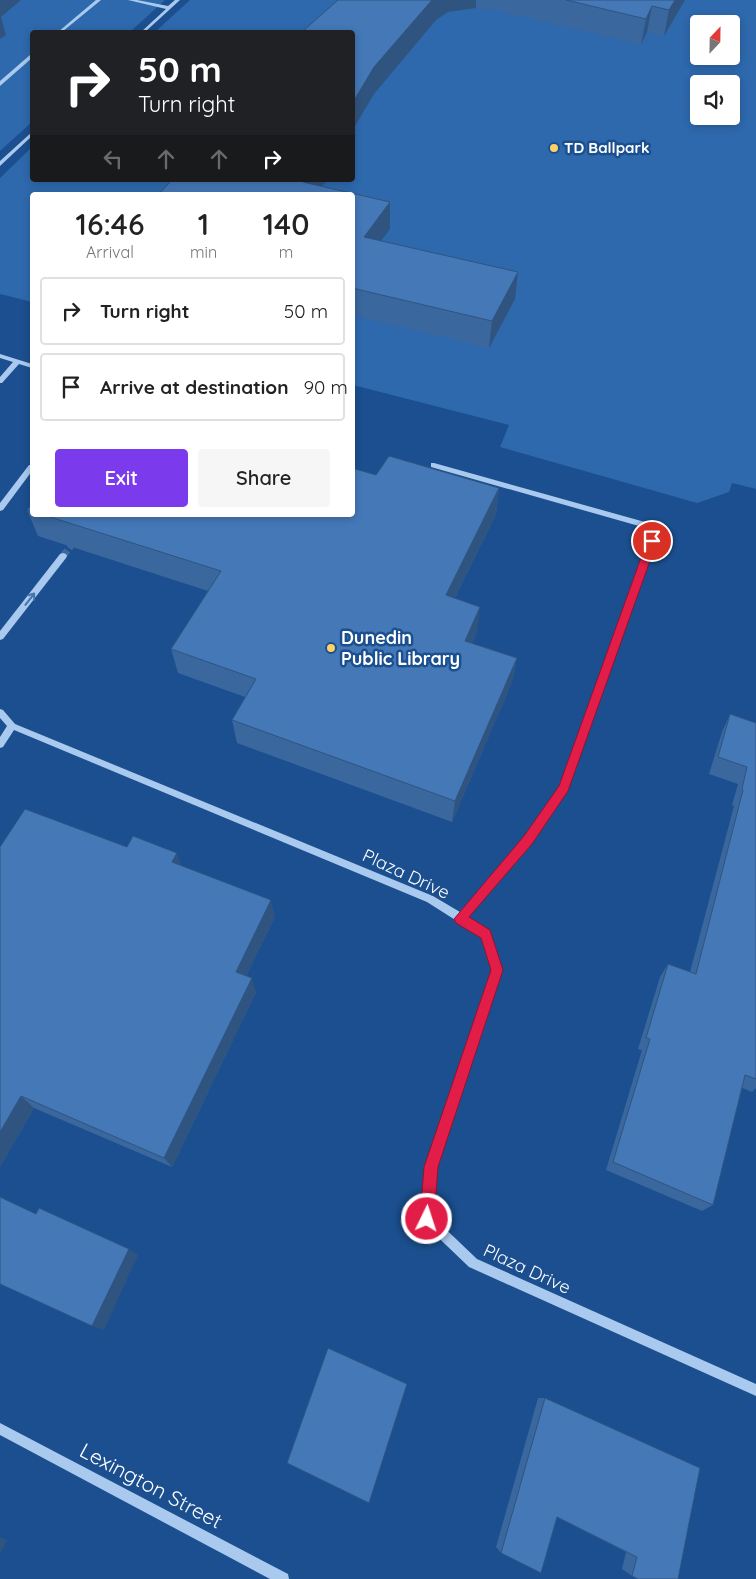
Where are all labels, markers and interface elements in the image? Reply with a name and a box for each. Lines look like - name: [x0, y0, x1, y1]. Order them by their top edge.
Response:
- north arrow: [690, 15, 740, 65]
- map controls: [690, 15, 740, 125]
- text: 50 m: [138, 47, 222, 91]
- icon: right: [55, 50, 120, 115]
- button: sound: [690, 75, 740, 125]
- text: Turn right: [138, 90, 235, 118]
- place label: TD Ballpark: [564, 138, 650, 157]
- marker: TD Ballpark: [548, 142, 560, 154]
- icon: left: [99, 145, 127, 173]
- icon: ahead: [152, 145, 180, 173]
- icon: ahead: [205, 145, 233, 173]
- icon: right: [258, 145, 286, 173]
- text: 16:46: [76, 205, 144, 243]
- text: 1: [198, 205, 209, 243]
- text: 140: [263, 205, 309, 243]
- text: Arrival: [86, 242, 134, 262]
- text: min: [190, 242, 217, 262]
- text: m: [279, 242, 293, 262]
- icon: right: [57, 297, 85, 325]
- text: Turn right: [100, 299, 189, 323]
- text: 50 m: [284, 299, 328, 323]
- icon: arrive: [57, 373, 85, 401]
- text: Arrive at destination: [100, 375, 289, 399]
- text: 90 m: [304, 375, 348, 399]
- button: Exit: [55, 449, 188, 507]
- button: Share: [198, 449, 330, 507]
- pin: [631, 520, 673, 562]
- icon: arrive: [638, 527, 666, 555]
- one-way arrow: [24, 592, 35, 605]
- place label: Dunedin Public Library: [341, 626, 460, 670]
- marker: Dunedin Public Library: [325, 642, 337, 654]
- street label: Plaza Drive: [359, 843, 453, 904]
- position arrow: [400, 1192, 452, 1244]
- street label: Plaza Drive: [480, 1238, 574, 1299]
- street label: Lexington Street: [76, 1437, 227, 1534]

